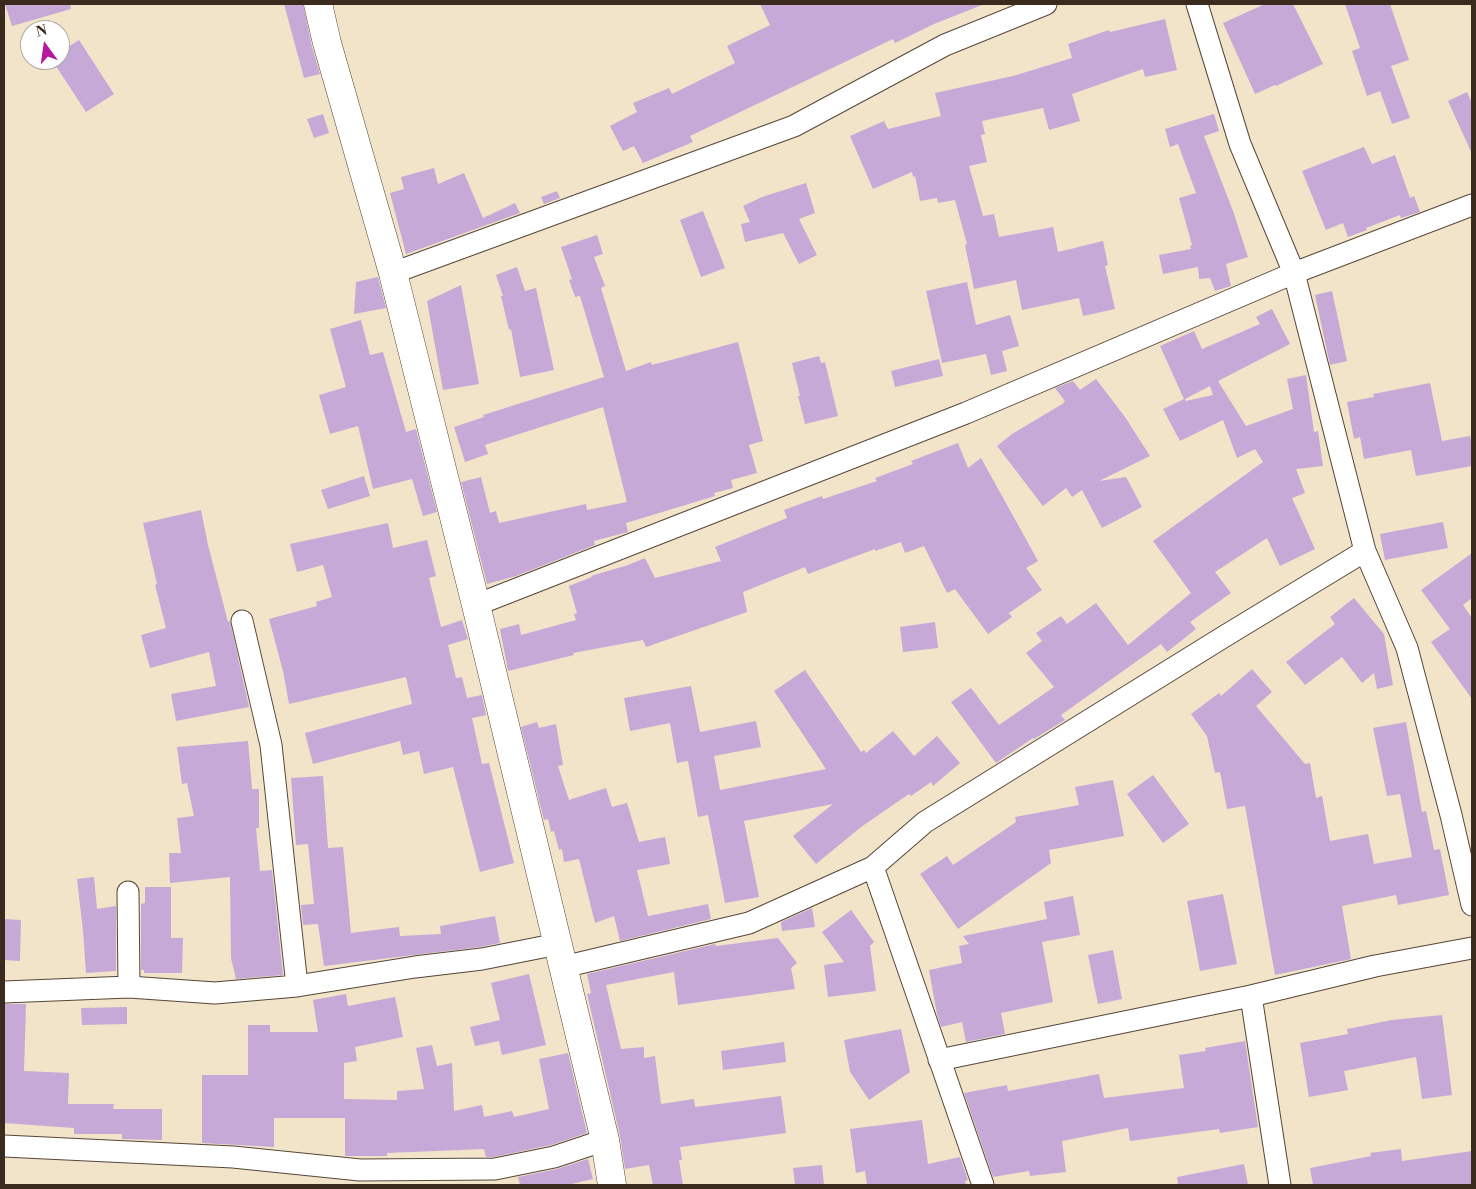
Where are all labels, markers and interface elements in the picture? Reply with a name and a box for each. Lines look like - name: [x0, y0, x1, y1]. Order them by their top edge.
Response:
- north arrow: [20, 20, 70, 70]
- text: N: [34, 21, 49, 41]

